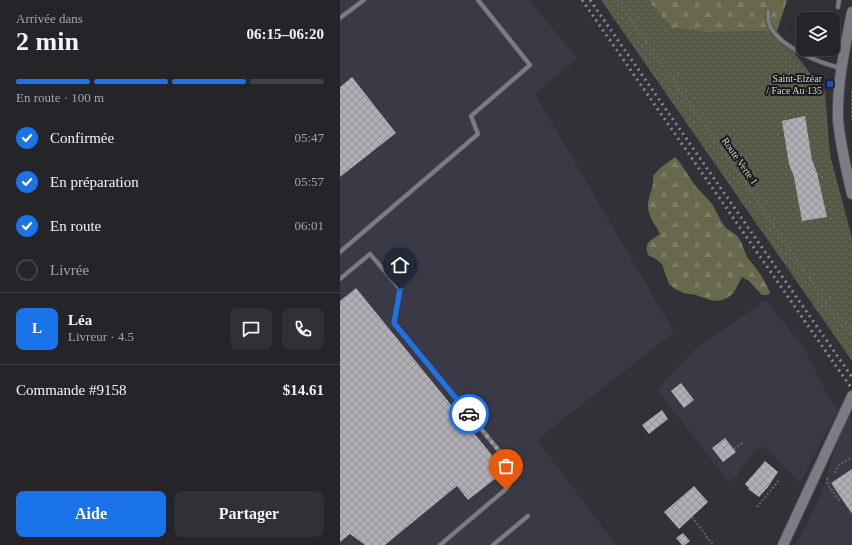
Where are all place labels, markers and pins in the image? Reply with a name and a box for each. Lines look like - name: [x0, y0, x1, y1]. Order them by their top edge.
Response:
- place label: Saint-Elzéar / Face Au 135: [766, 73, 823, 96]
- marker: Saint-Elzéar / Face Au 135: [825, 79, 835, 89]
- pin: [383, 248, 417, 289]
- pin: [489, 449, 523, 490]

